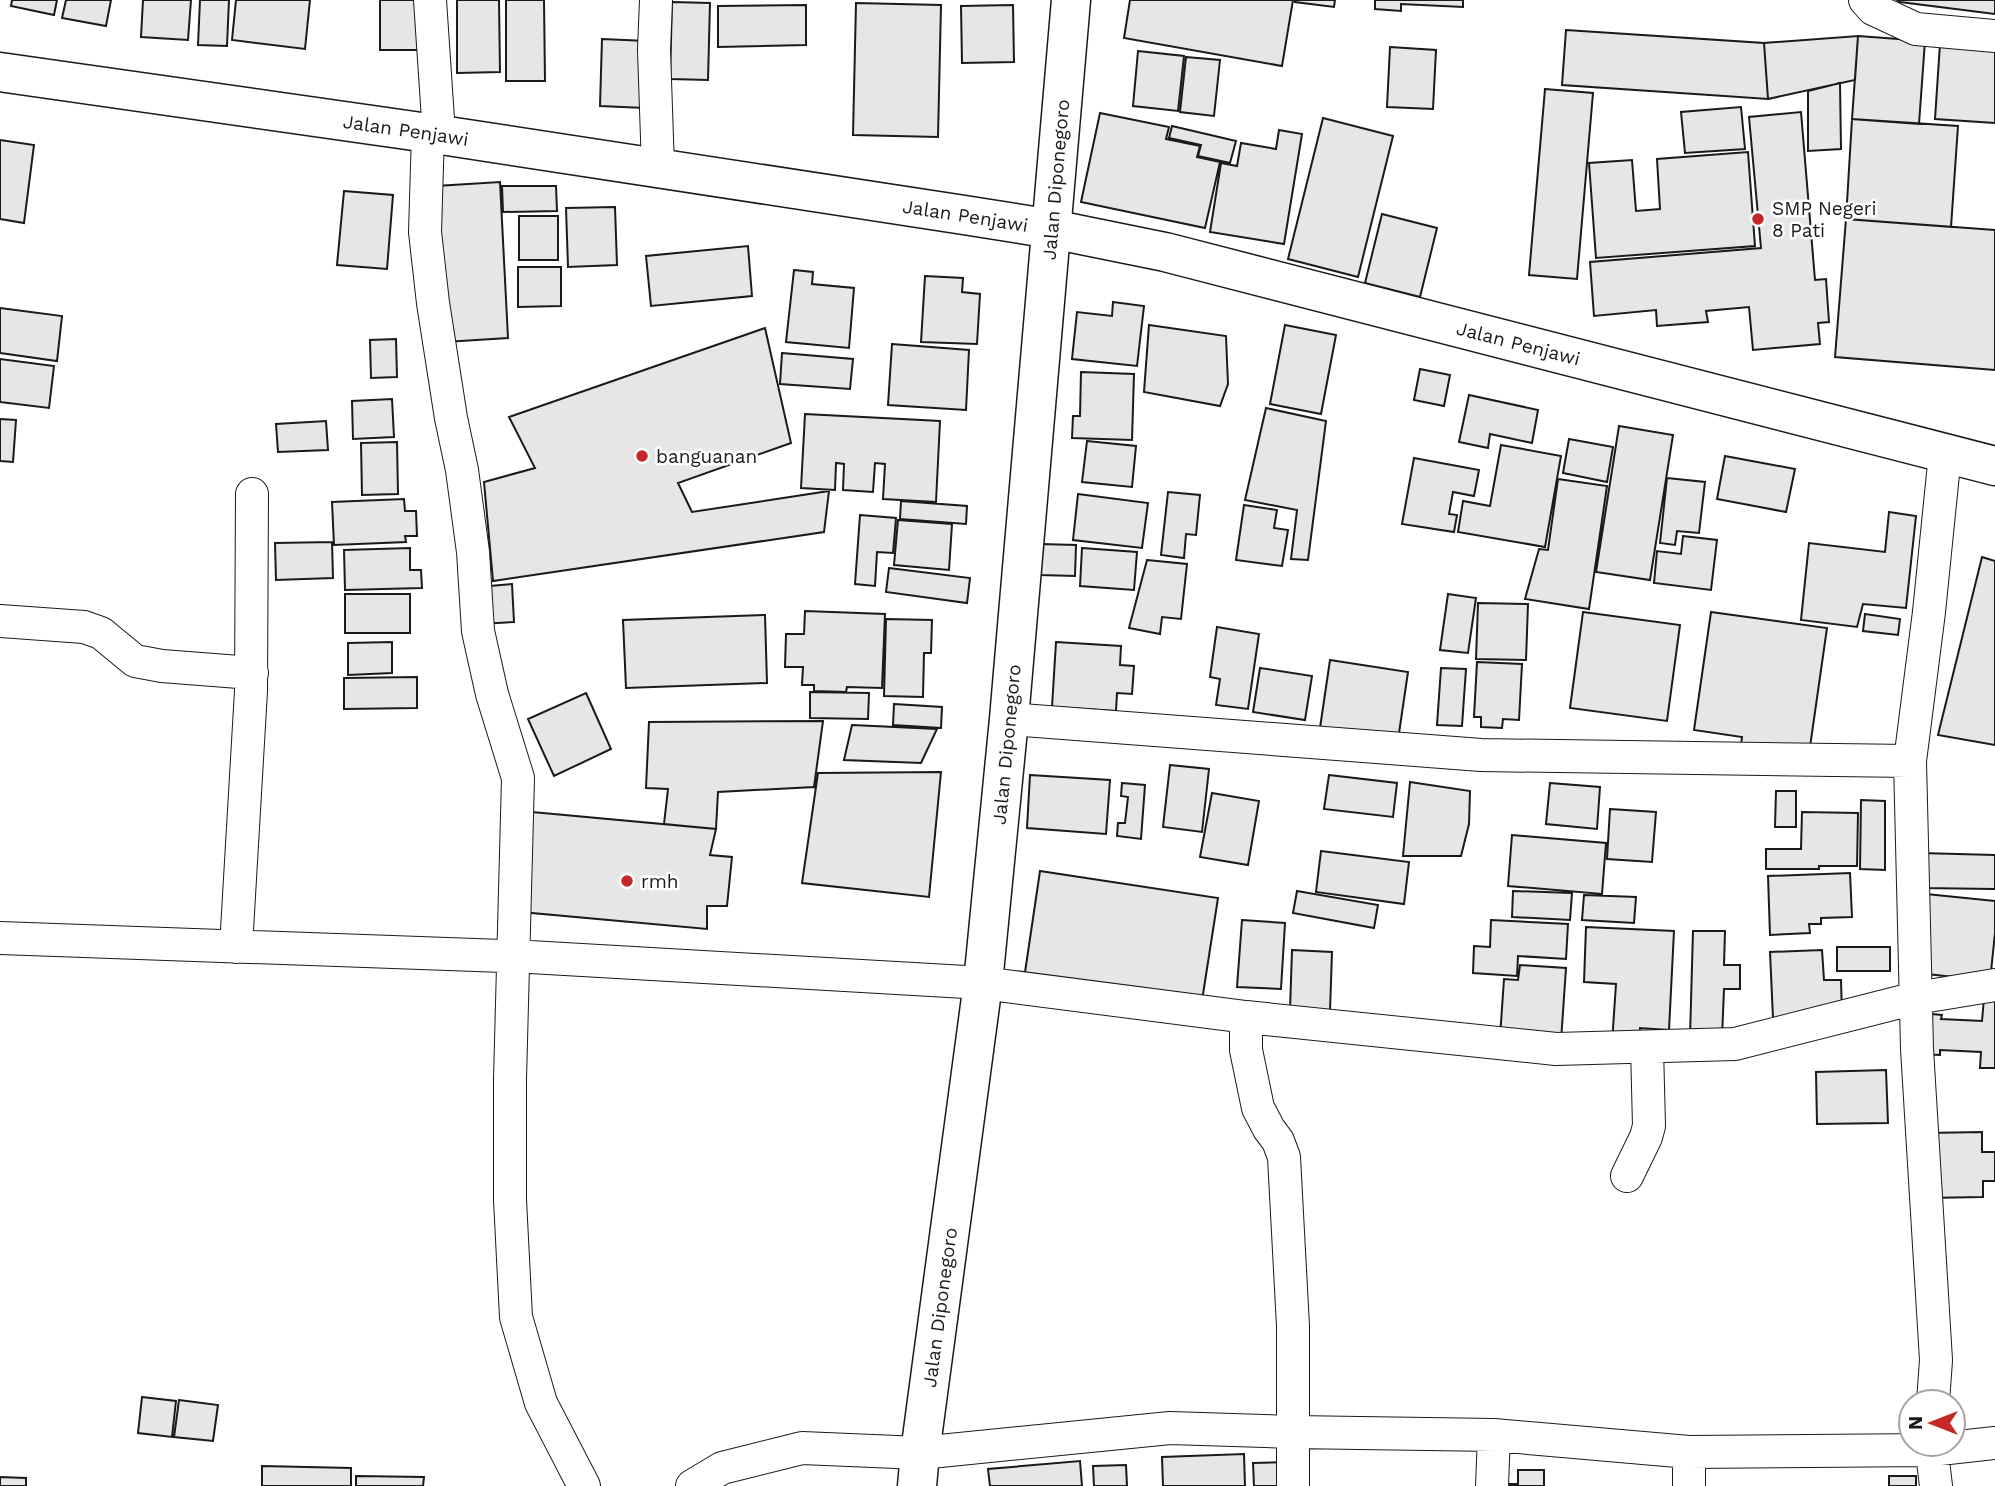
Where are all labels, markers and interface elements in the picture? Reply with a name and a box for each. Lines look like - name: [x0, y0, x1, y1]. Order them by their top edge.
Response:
- street label: Jalan Diponegoro: [1038, 98, 1074, 261]
- street label: Jalan Penjawi: [341, 110, 470, 151]
- street label: Jalan Penjawi: [901, 195, 1030, 237]
- place label: SMP Negeri 8 Pati: [1772, 197, 1877, 242]
- marker: SMP Negeri 8 Pati: [1750, 211, 1766, 227]
- street label: Jalan Penjawi: [1454, 317, 1583, 371]
- place label: banguanan: [656, 445, 757, 468]
- marker: banguanan: [634, 448, 650, 464]
- street label: Jalan Diponegoro: [988, 663, 1026, 826]
- place label: rmh: [641, 870, 679, 893]
- marker: rmh: [619, 873, 635, 889]
- street label: Jalan Diponegoro: [918, 1226, 962, 1389]
- north arrow: [1897, 1388, 1967, 1458]
- text: N: [1904, 1416, 1927, 1430]

